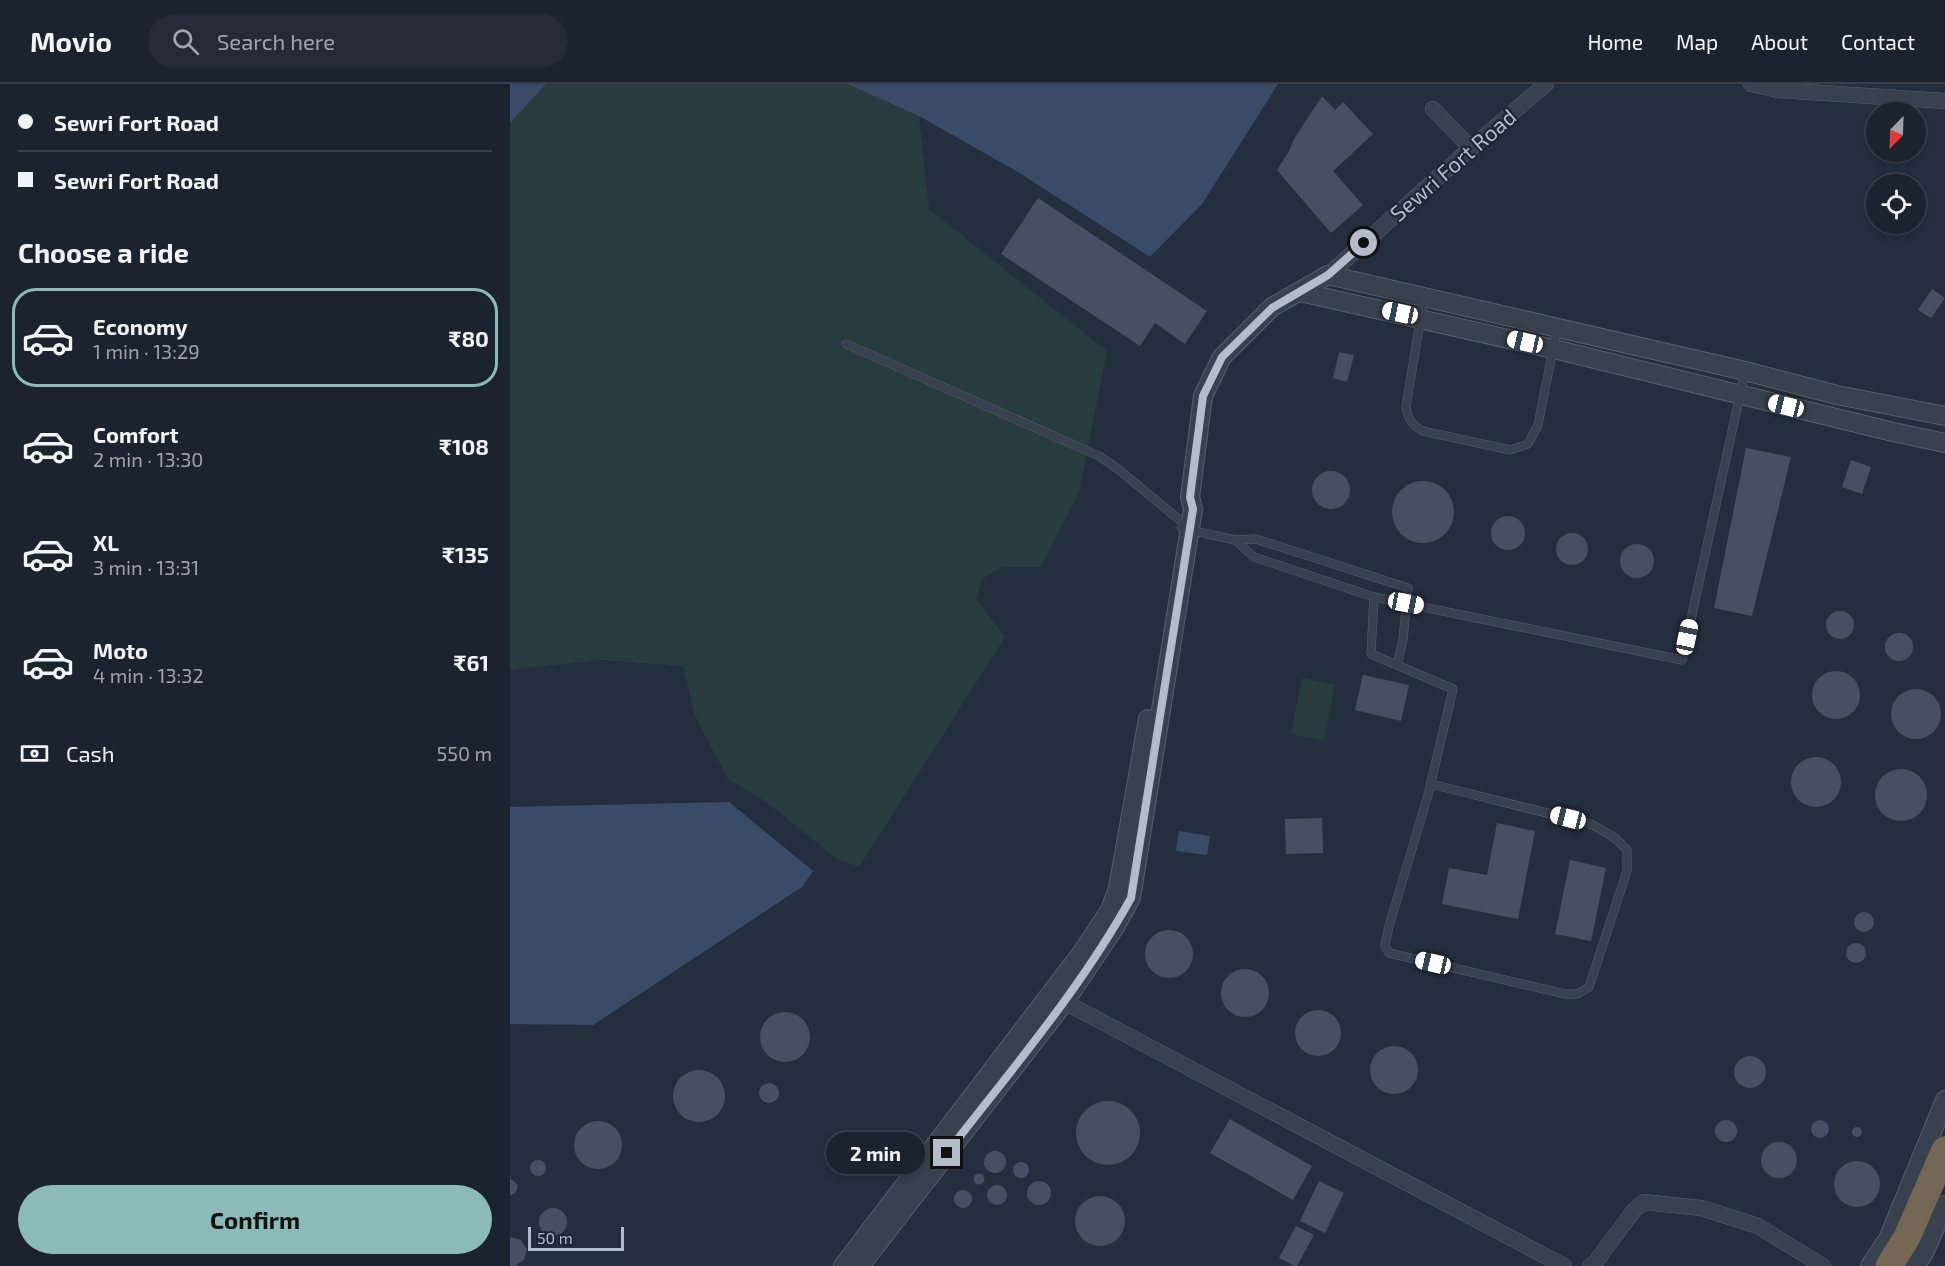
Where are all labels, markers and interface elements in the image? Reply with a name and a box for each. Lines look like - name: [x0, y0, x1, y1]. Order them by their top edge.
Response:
- search box: [148, 14, 568, 68]
- text: Movio: [30, 24, 112, 58]
- icon: search: [169, 25, 202, 58]
- text: Search here: [217, 28, 335, 54]
- text: Home: [1587, 29, 1643, 54]
- text: Map: [1676, 29, 1718, 54]
- text: About: [1751, 29, 1808, 54]
- text: Contact: [1841, 29, 1915, 54]
- north arrow: [1866, 102, 1926, 162]
- map controls: [1866, 102, 1926, 234]
- street label: Sewri Fort Road: [1384, 103, 1521, 226]
- text: Sewri Fort Road: [54, 109, 219, 135]
- text: Sewri Fort Road: [54, 167, 219, 193]
- button: locate: [1866, 174, 1926, 234]
- route start: [1350, 229, 1377, 256]
- text: Choose a ride: [18, 236, 189, 268]
- car: [1381, 300, 1419, 326]
- icon: car: [21, 311, 75, 365]
- text: Economy: [93, 313, 188, 339]
- text: ₹80: [448, 325, 489, 351]
- car: [1505, 329, 1545, 355]
- text: 1 min · 13:29: [93, 339, 200, 363]
- car: [1766, 393, 1806, 419]
- icon: car: [21, 419, 75, 473]
- text: Comfort: [93, 421, 178, 447]
- text: ₹108: [439, 433, 489, 459]
- text: 2 min · 13:30: [93, 447, 203, 471]
- icon: car: [21, 527, 75, 581]
- text: XL: [93, 529, 119, 555]
- text: ₹135: [442, 541, 489, 567]
- text: 3 min · 13:31: [93, 555, 199, 579]
- car: [1387, 591, 1425, 615]
- car: [1674, 618, 1700, 656]
- icon: car: [21, 635, 75, 689]
- text: Moto: [93, 637, 148, 663]
- text: ₹61: [454, 649, 489, 675]
- text: 4 min · 13:32: [93, 663, 204, 687]
- icon: cash: [18, 737, 51, 770]
- text: Cash: [66, 740, 115, 766]
- text: 550 m: [437, 741, 492, 765]
- car: [1548, 805, 1588, 831]
- car: [1413, 950, 1453, 976]
- callout: 2 min: [827, 1132, 926, 1174]
- route end: [933, 1139, 960, 1166]
- text: 2 min: [850, 1141, 901, 1165]
- button: Confirm: [18, 1185, 492, 1254]
- scale bar: [528, 1224, 624, 1252]
- text: 50 m: [537, 1228, 573, 1247]

